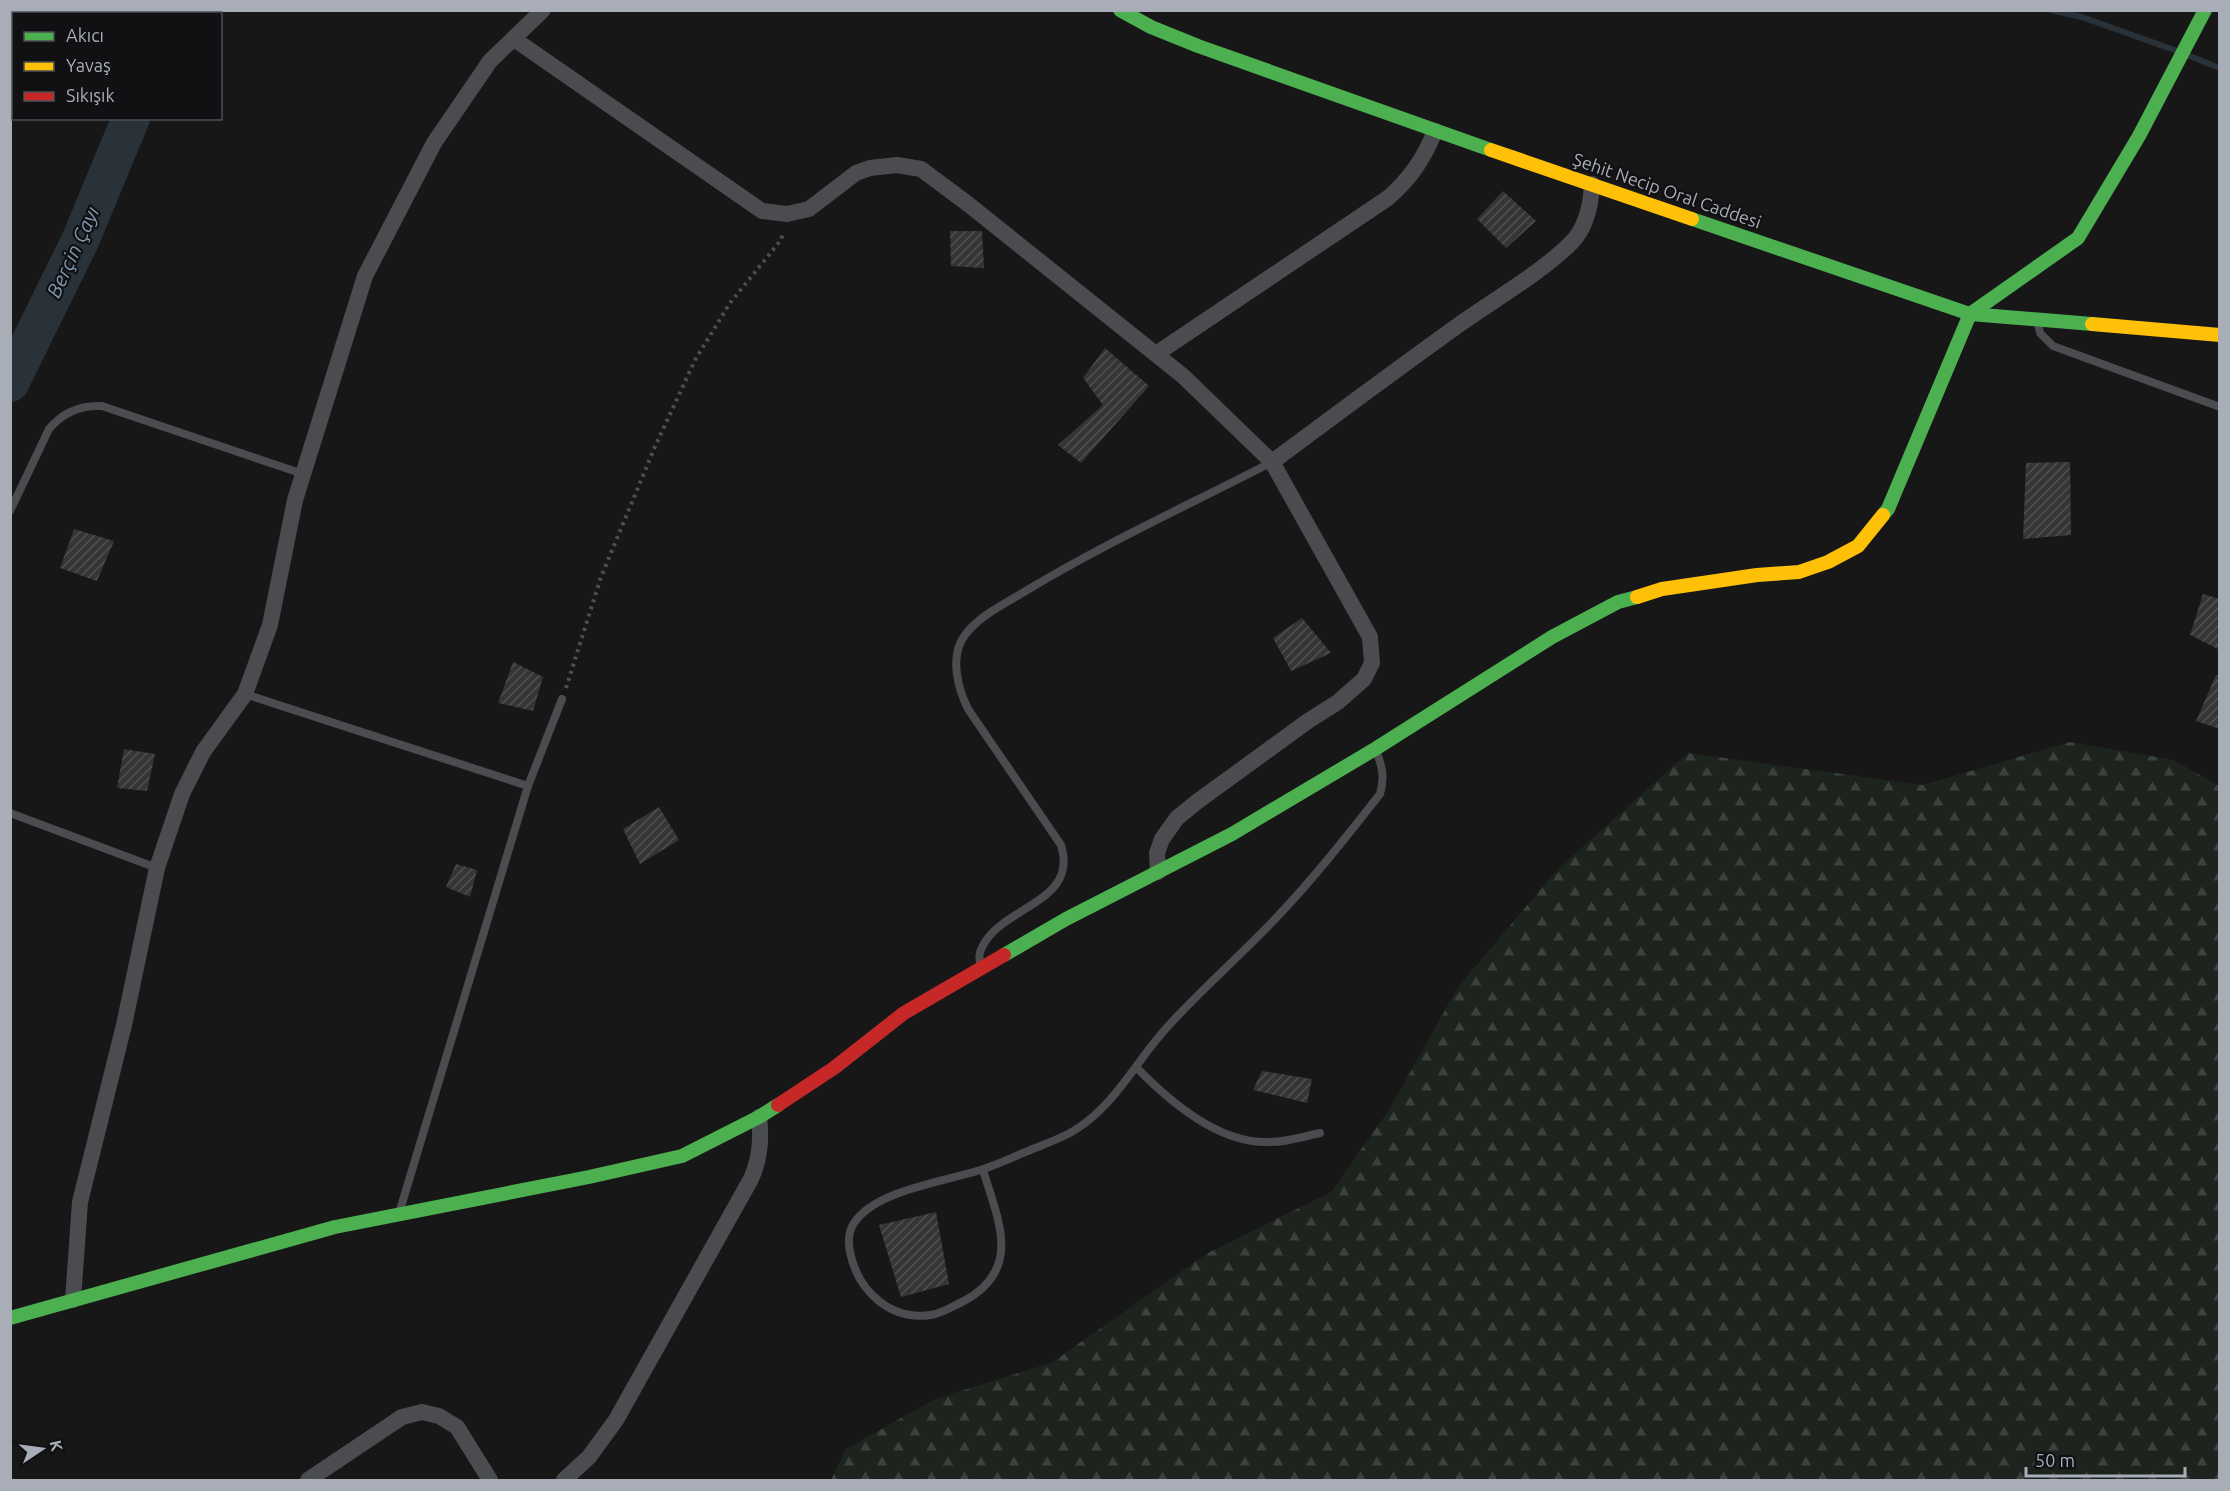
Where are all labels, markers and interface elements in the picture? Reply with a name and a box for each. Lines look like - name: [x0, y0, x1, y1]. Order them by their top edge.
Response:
- legend: [12, 12, 222, 120]
- text: Akıcı: [66, 25, 104, 45]
- text: Yavaş: [66, 55, 111, 75]
- text: Sıkışık: [66, 85, 115, 105]
- street label: Şehit Necip Oral Caddesi: [1571, 148, 1764, 232]
- water label: Berçin Çayı: [42, 203, 104, 301]
- north arrow: [12, 1419, 72, 1479]
- text: K: [47, 1438, 67, 1453]
- scale bar: [2026, 1440, 2185, 1478]
- text: 50 m: [2035, 1450, 2075, 1470]

